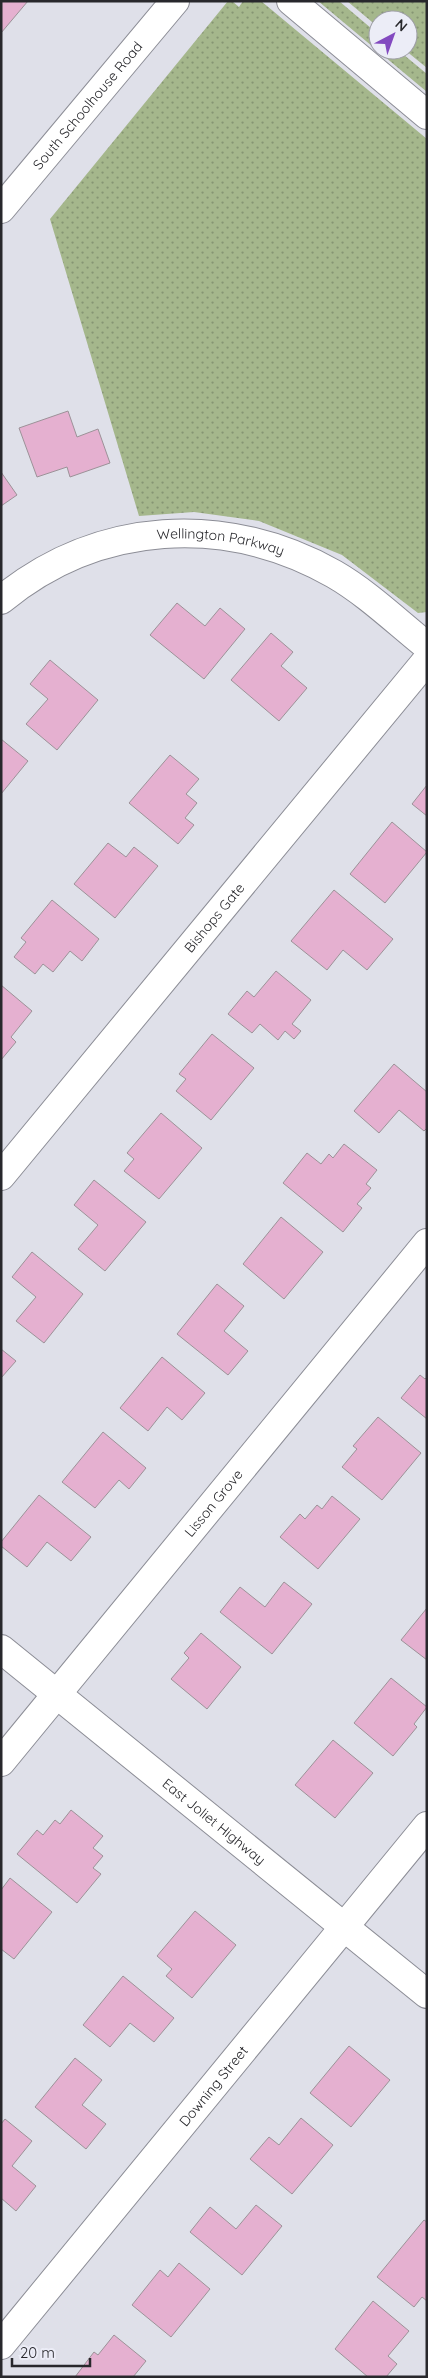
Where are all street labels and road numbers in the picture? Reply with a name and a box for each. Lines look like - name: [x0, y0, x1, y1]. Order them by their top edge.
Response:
- street label: South Schoolhouse Road: [29, 38, 146, 173]
- street label: Wellington Parkway: [156, 524, 287, 560]
- street label: Bishops Gate: [180, 879, 248, 956]
- street label: Lisson Grove: [180, 1465, 247, 1541]
- street label: East Joliet Highway: [159, 1774, 269, 1869]
- street label: Downing Street: [175, 2042, 252, 2130]

